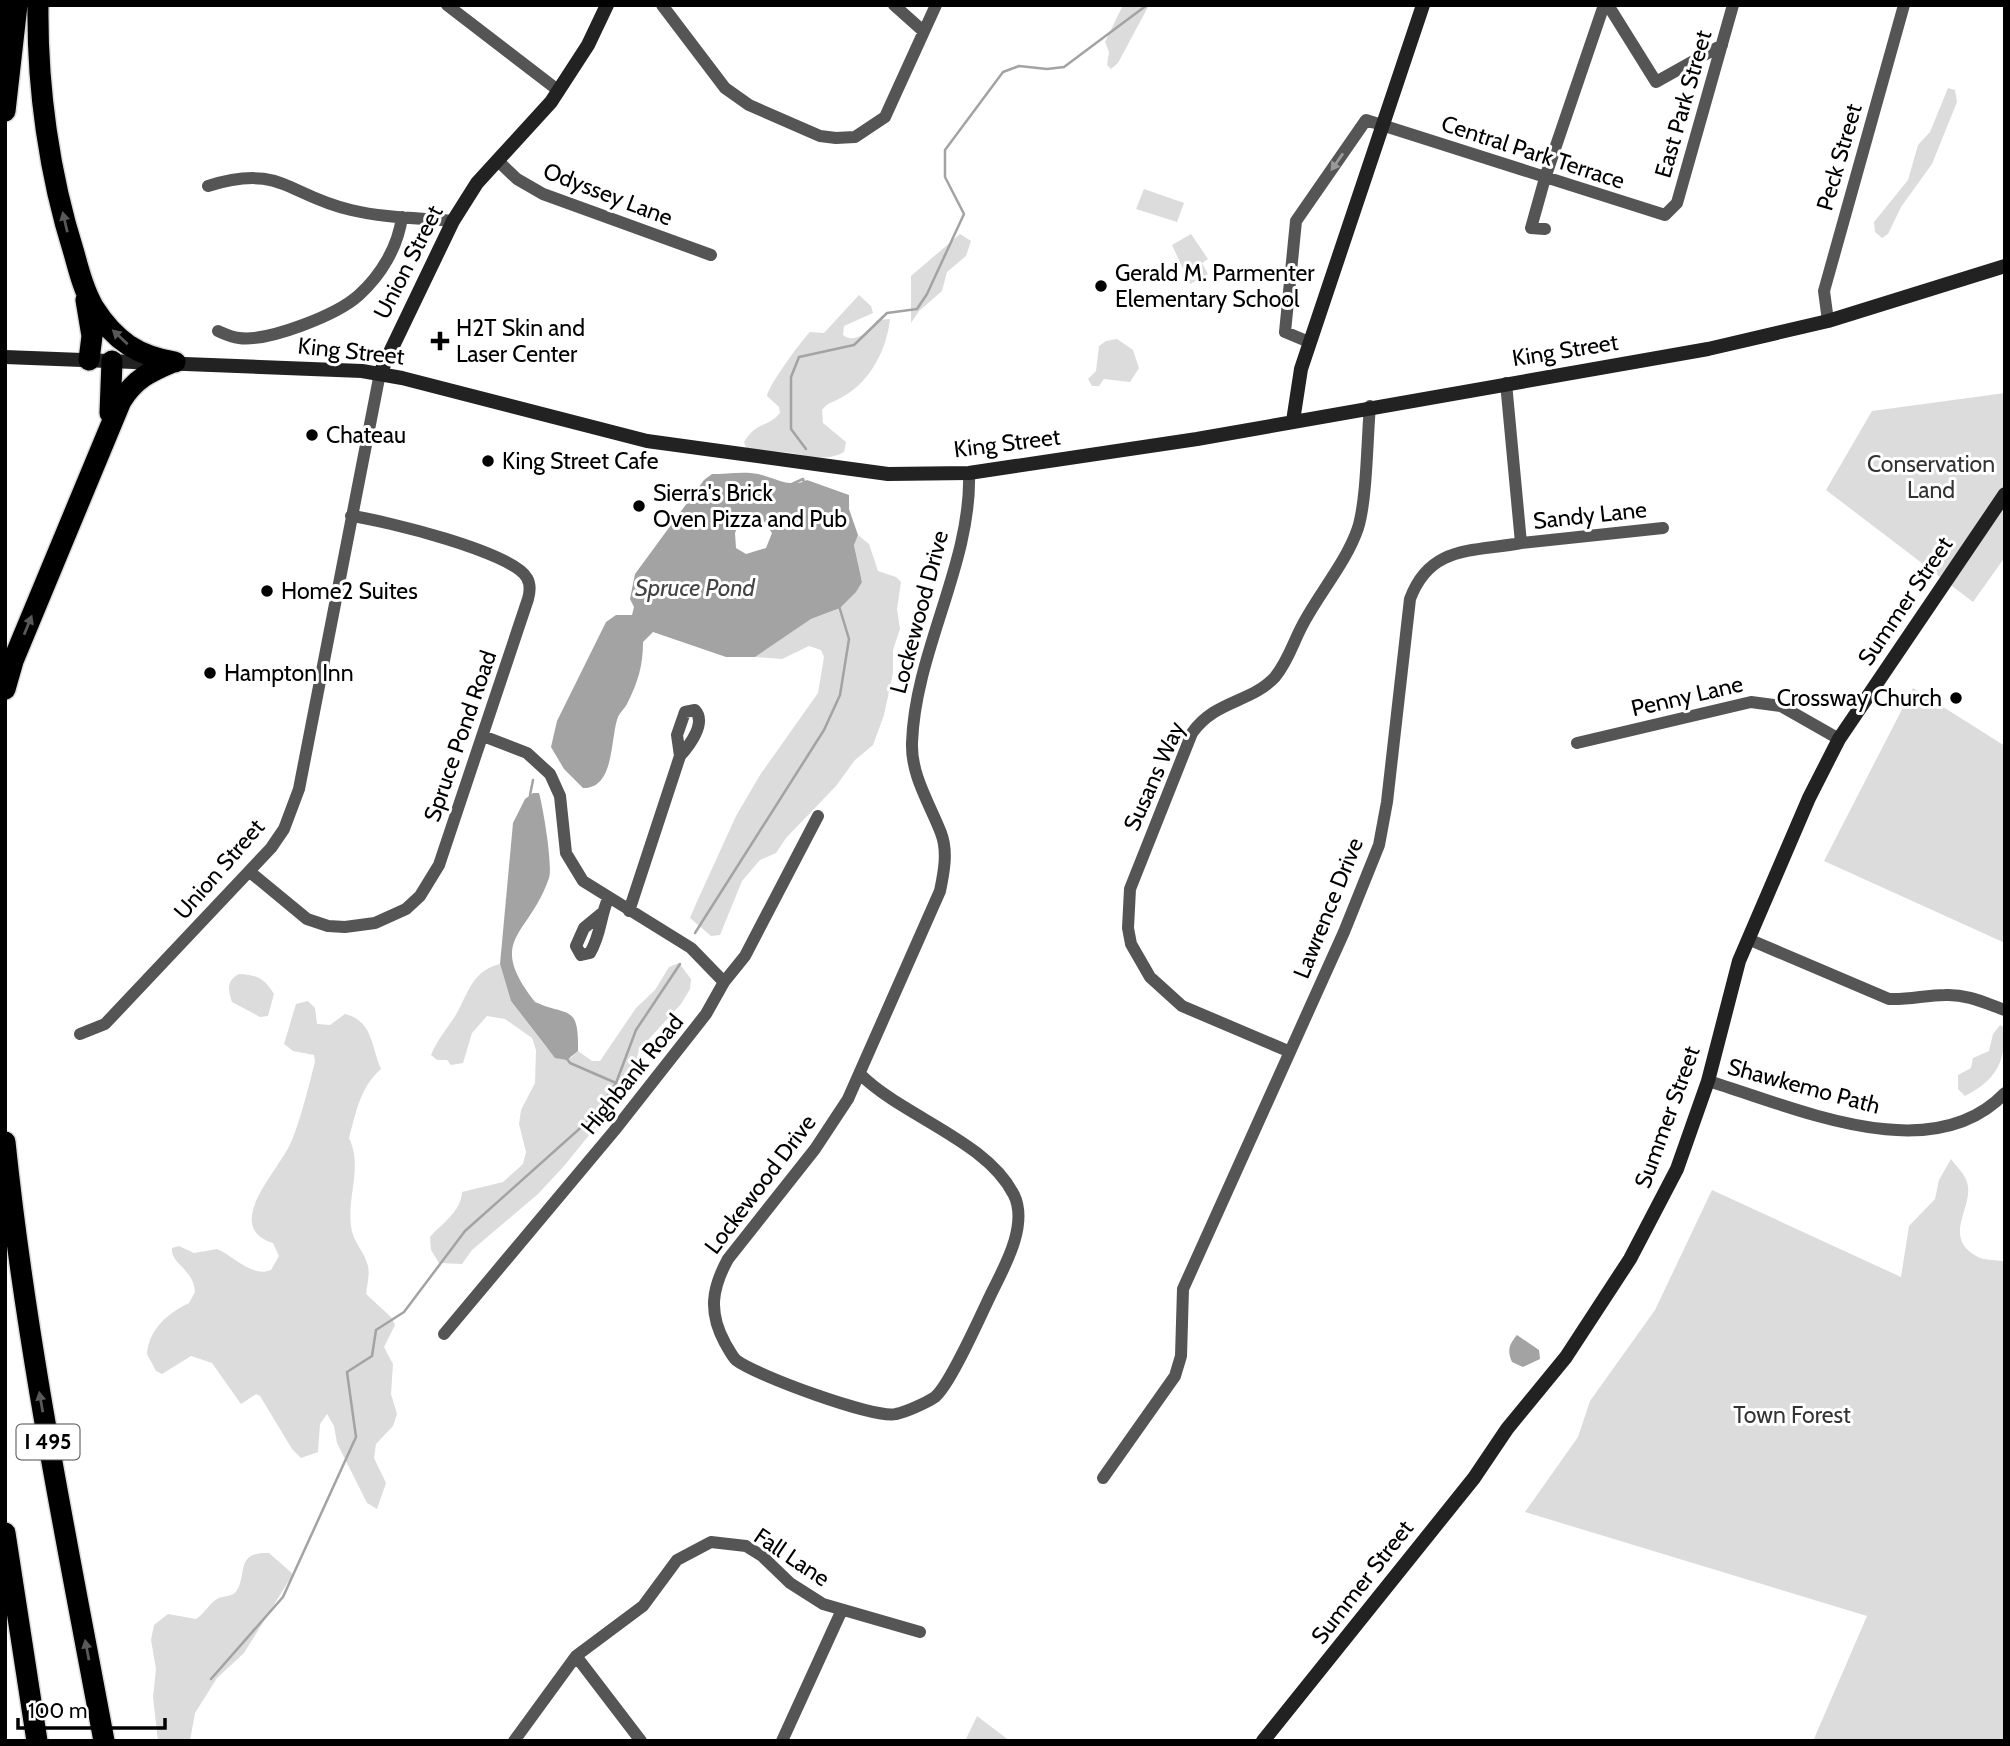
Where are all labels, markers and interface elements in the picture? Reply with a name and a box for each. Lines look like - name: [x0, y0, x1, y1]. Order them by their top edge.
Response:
- street label: East Park Street: [1649, 27, 1717, 181]
- street label: Peck Street: [1810, 100, 1868, 214]
- street label: Central Park Terrace: [1438, 109, 1628, 195]
- one-way arrow: [1330, 153, 1344, 171]
- street label: Odyssey Lane: [539, 156, 677, 232]
- street label: Union Street: [367, 200, 449, 324]
- one-way arrow: [60, 211, 71, 233]
- place label: Gerald M. Parmenter Elementary School: [1115, 259, 1315, 313]
- marker: Gerald M. Parmenter Elementary School: [1093, 278, 1109, 294]
- place label: H2T Skin and Laser Center: [456, 314, 585, 368]
- street label: King Street: [1510, 328, 1620, 372]
- one-way arrow: [112, 330, 129, 346]
- street label: King Street: [296, 331, 406, 371]
- marker: H2T Skin and Laser Center: [430, 331, 450, 351]
- place label: Chateau: [326, 421, 406, 449]
- street label: King Street: [952, 423, 1062, 463]
- marker: Chateau: [304, 427, 320, 443]
- place label: King Street Cafe: [502, 447, 659, 475]
- park label: Conservation Land: [1867, 450, 1995, 504]
- marker: King Street Cafe: [480, 453, 496, 469]
- place label: Sierra's Brick Oven Pizza and Pub: [653, 479, 847, 533]
- street label: Sandy Lane: [1532, 495, 1648, 535]
- marker: Sierra's Brick Oven Pizza and Pub: [631, 498, 647, 514]
- street label: Lockewood Drive: [884, 527, 954, 696]
- street label: Summer Street: [1852, 531, 1958, 671]
- water label: Spruce Pond: [635, 573, 756, 602]
- place label: Home2 Suites: [281, 577, 418, 605]
- marker: Home2 Suites: [259, 583, 275, 599]
- one-way arrow: [22, 614, 33, 635]
- street label: Spruce Pond Road: [418, 647, 502, 825]
- place label: Hampton Inn: [224, 659, 354, 687]
- marker: Hampton Inn: [202, 665, 218, 681]
- street label: Penny Lane: [1628, 669, 1746, 722]
- place label: Crossway Church: [1777, 684, 1942, 712]
- marker: Crossway Church: [1948, 690, 1964, 706]
- street label: Susans Way: [1118, 717, 1191, 835]
- street label: Union Street: [168, 813, 270, 925]
- street label: Lawrence Drive: [1287, 833, 1369, 982]
- street label: Highbank Road: [575, 1008, 689, 1140]
- street label: Summer Street: [1628, 1042, 1706, 1192]
- street label: Shawkemo Path: [1725, 1052, 1883, 1120]
- street label: Lockewood Drive: [698, 1109, 822, 1259]
- one-way arrow: [35, 1391, 46, 1413]
- park label: Town Forest: [1733, 1401, 1851, 1429]
- road number: I 495: [16, 1424, 80, 1460]
- street label: Summer Street: [1305, 1514, 1419, 1649]
- street label: Fall Lane: [749, 1522, 835, 1592]
- one-way arrow: [81, 1639, 92, 1661]
- scale bar: [18, 1686, 164, 1730]
- text: 100 m: [28, 1698, 87, 1723]

